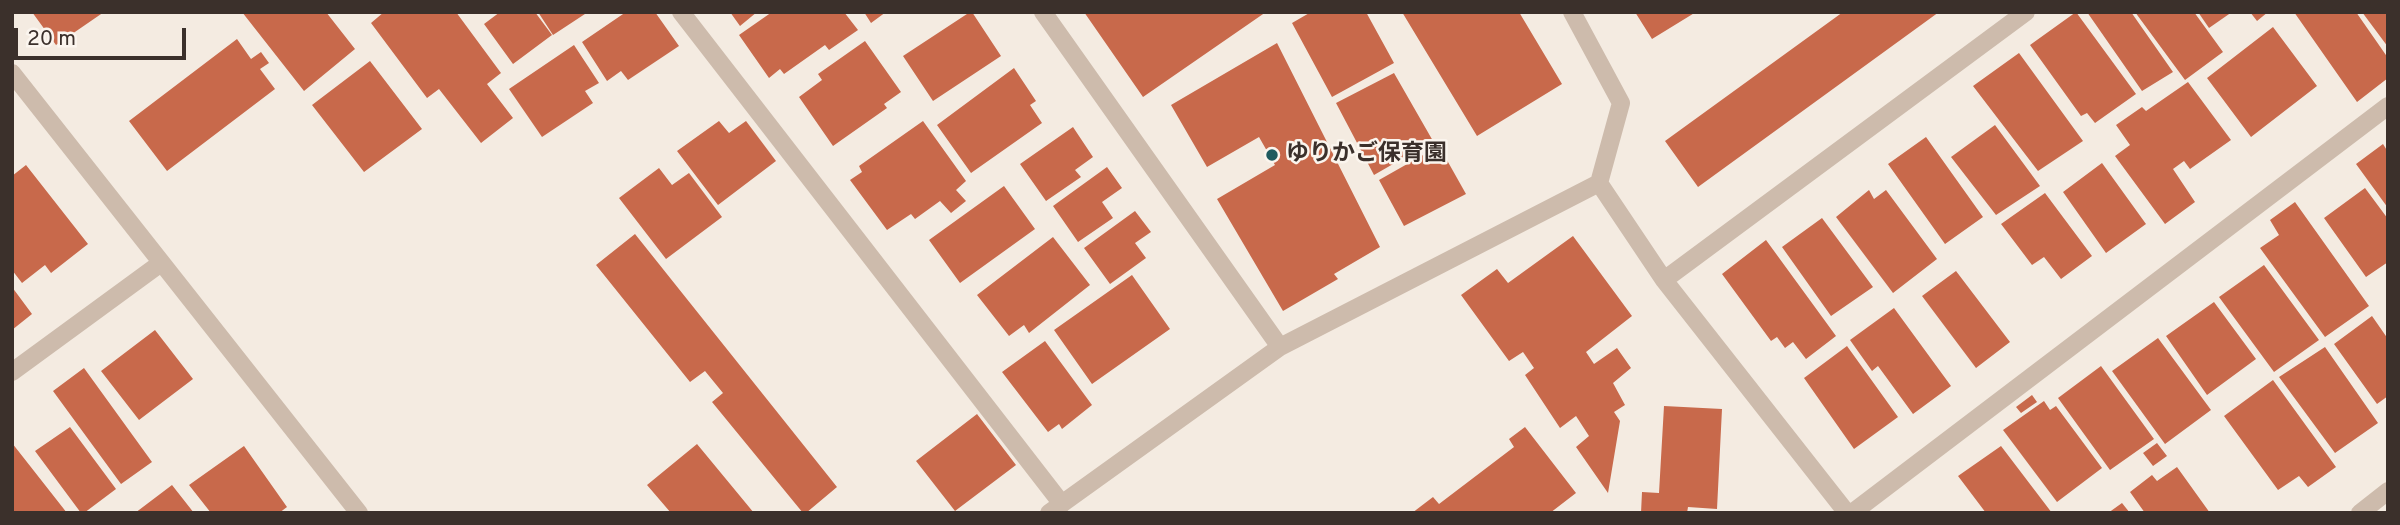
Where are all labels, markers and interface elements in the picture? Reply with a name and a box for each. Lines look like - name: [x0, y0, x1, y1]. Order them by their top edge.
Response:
- scale bar: [18, 14, 189, 58]
- text: 20 m: [27, 26, 76, 53]
- place label: ゆりかご保育園: [1286, 141, 1447, 169]
- marker: ゆりかご保育園: [1264, 147, 1280, 163]

